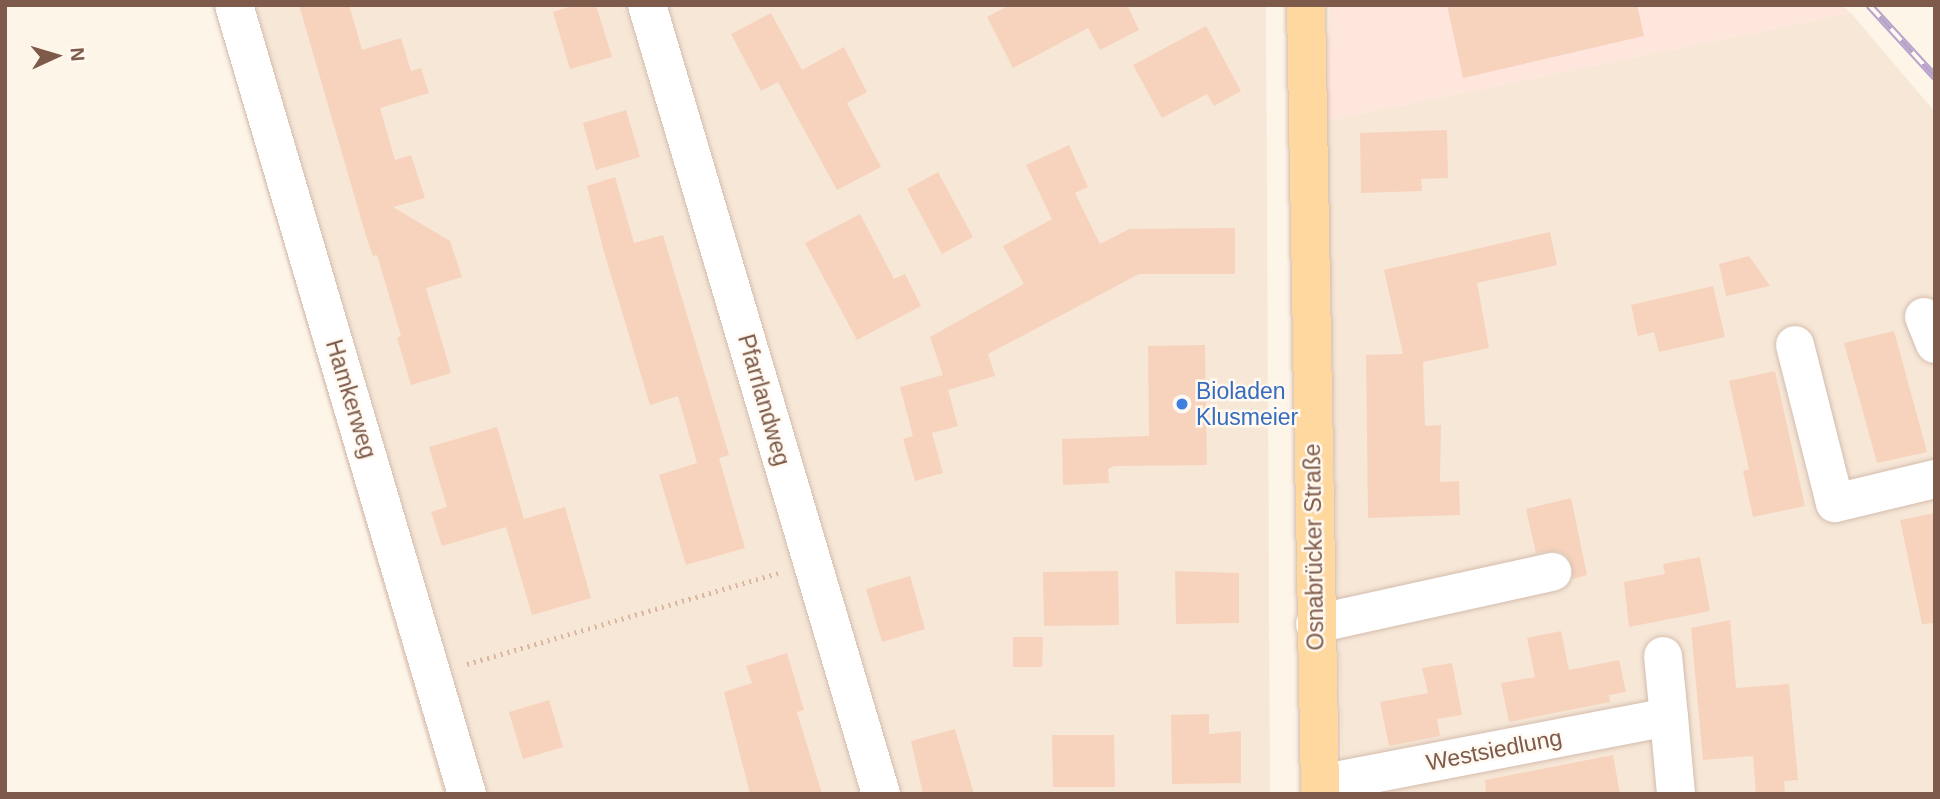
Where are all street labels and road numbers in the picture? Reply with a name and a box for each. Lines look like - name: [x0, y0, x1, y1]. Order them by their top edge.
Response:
- street label: Pfarrlandweg: [732, 331, 796, 469]
- street label: Hamkerweg: [320, 336, 382, 462]
- street label: Osnabrücker Straße: [1298, 443, 1330, 651]
- street label: Westsiedlung: [1424, 723, 1564, 777]

